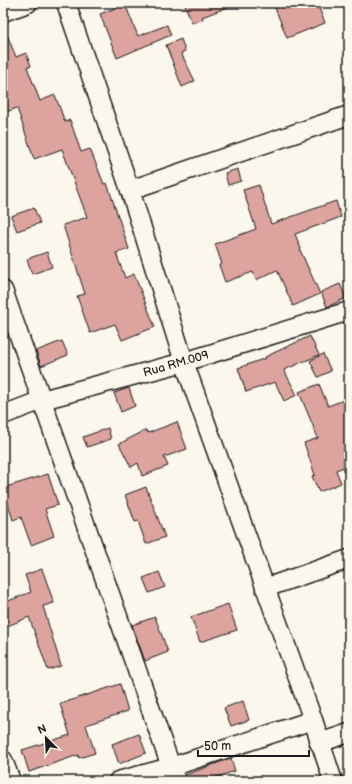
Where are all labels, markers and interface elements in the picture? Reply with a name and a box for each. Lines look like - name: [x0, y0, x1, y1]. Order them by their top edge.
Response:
- street label: Rua RM.009: [141, 347, 211, 381]
- north arrow: [26, 718, 66, 758]
- text: N: [36, 722, 49, 737]
- scale bar: [198, 732, 309, 758]
- text: 50 m: [204, 739, 231, 754]

